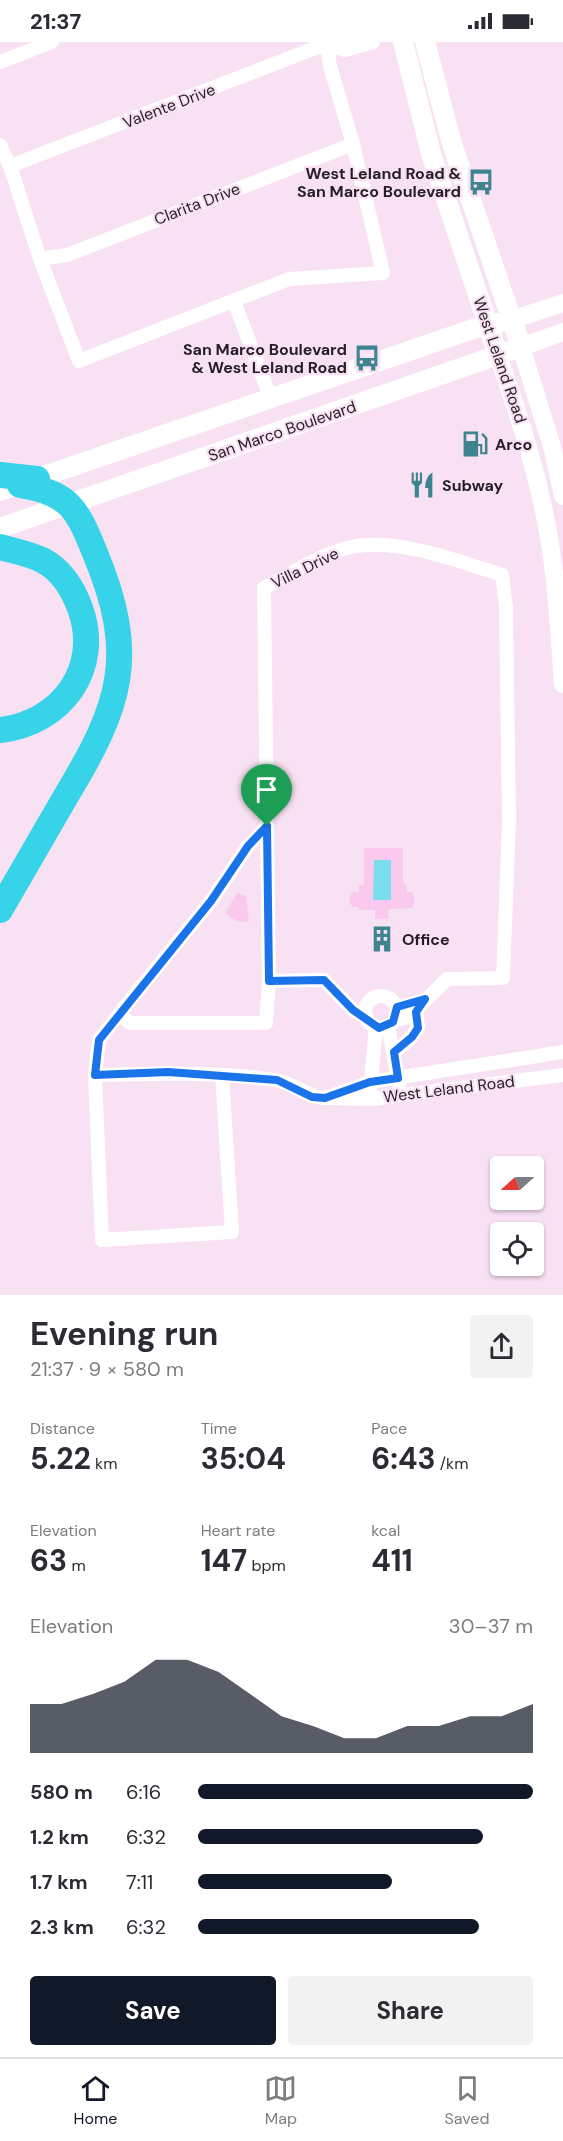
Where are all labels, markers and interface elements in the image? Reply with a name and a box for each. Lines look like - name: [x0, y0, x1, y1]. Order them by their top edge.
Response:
- text: 21:37: [30, 7, 81, 36]
- street label: Valente Drive: [120, 79, 218, 133]
- place label: West Leland Road & San Marco Boulevard: [297, 163, 461, 202]
- bus stop icon: West Leland Road & San Marco Boulevard: [466, 167, 496, 197]
- street label: Clarita Drive: [151, 178, 243, 230]
- street label: West Leland Road: [469, 294, 531, 426]
- place label: San Marco Boulevard & West Leland Road: [183, 339, 347, 378]
- bus stop icon: San Marco Boulevard & West Leland Road: [352, 343, 382, 373]
- street label: San Marco Boulevard: [205, 396, 359, 466]
- fuel station icon: Arco: [460, 429, 490, 459]
- place label: Arco: [495, 434, 532, 455]
- restaurant icon: Subway: [407, 470, 437, 500]
- place label: Subway: [442, 475, 504, 496]
- street label: Villa Drive: [268, 543, 342, 593]
- pin: [241, 764, 292, 826]
- icon: arrive: [250, 773, 283, 806]
- building icon: Office: [367, 924, 397, 954]
- place label: Office: [402, 929, 450, 950]
- street label: West Leland Road: [382, 1071, 516, 1107]
- north arrow: [490, 1156, 544, 1210]
- map controls: [490, 1156, 544, 1276]
- button: locate: [490, 1222, 544, 1276]
- text: Evening run: [30, 1312, 218, 1355]
- button: share: [470, 1315, 533, 1378]
- text: 21:37 · 9 × 580 m: [30, 1356, 184, 1382]
- text: Distance: [30, 1418, 95, 1439]
- text: Time: [201, 1418, 237, 1439]
- text: Pace: [371, 1418, 407, 1439]
- text: 5.22: [30, 1439, 91, 1478]
- text: 35:04: [201, 1439, 286, 1478]
- text: 6:43: [371, 1439, 436, 1478]
- text: km: [91, 1453, 117, 1474]
- text: /km: [436, 1453, 468, 1474]
- text: Elevation: [30, 1520, 97, 1541]
- text: Heart rate: [201, 1520, 275, 1541]
- text: kcal: [371, 1520, 400, 1541]
- text: 63: [30, 1541, 67, 1580]
- text: 147: [201, 1541, 247, 1580]
- text: 411: [371, 1541, 413, 1580]
- text: m: [67, 1555, 86, 1576]
- text: bpm: [247, 1555, 286, 1576]
- text: Elevation: [30, 1613, 113, 1639]
- text: 30–37 m: [449, 1613, 533, 1639]
- text: 580 m: [30, 1779, 93, 1805]
- text: 6:16: [126, 1779, 161, 1805]
- text: 1.2 km: [30, 1824, 89, 1850]
- text: 6:32: [126, 1824, 166, 1850]
- text: 1.7 km: [30, 1869, 88, 1895]
- text: 7:11: [126, 1869, 153, 1895]
- text: 2.3 km: [30, 1914, 94, 1940]
- text: 6:32: [126, 1914, 166, 1940]
- button: Save: [30, 1976, 276, 2045]
- button: Share: [288, 1976, 533, 2045]
- tab: Home: [74, 2072, 117, 2129]
- tab: Map: [264, 2072, 297, 2129]
- tab: Saved: [445, 2072, 489, 2129]

